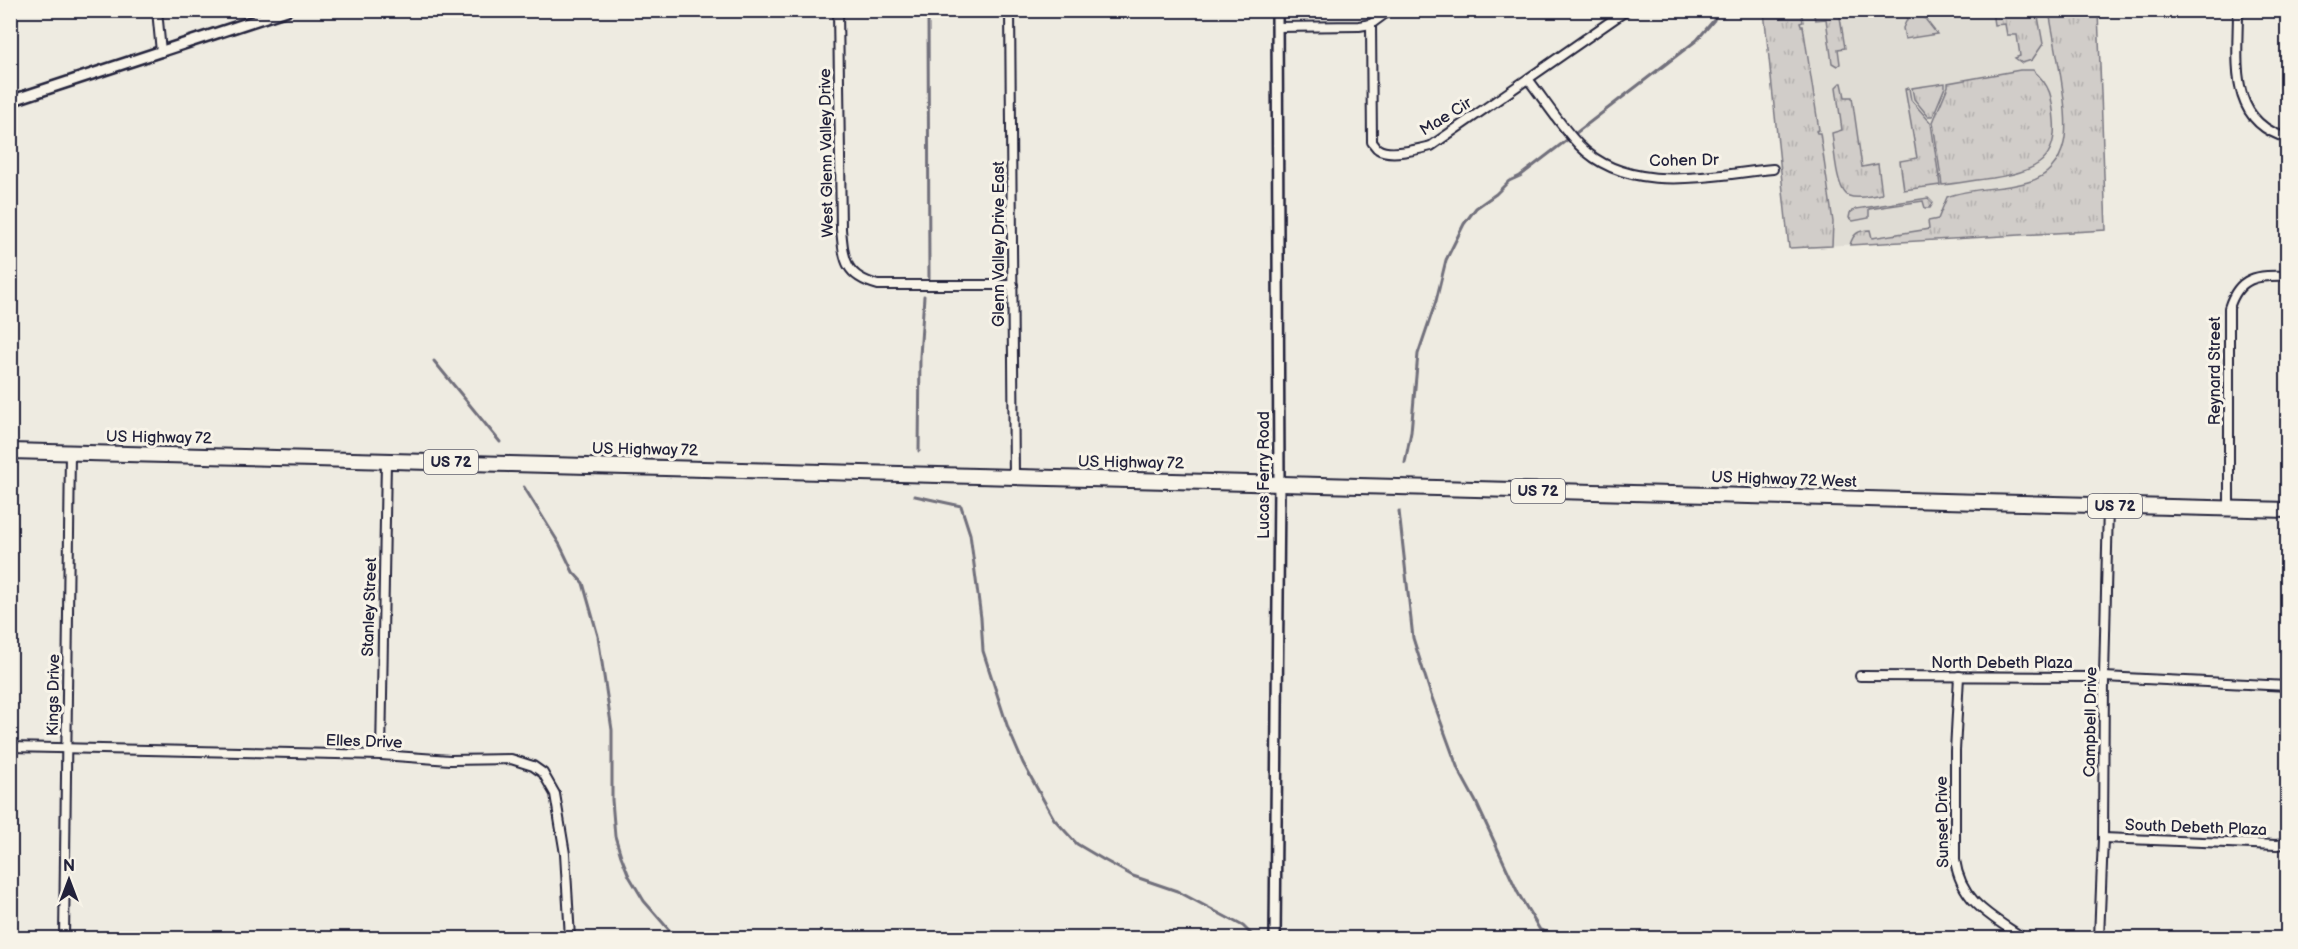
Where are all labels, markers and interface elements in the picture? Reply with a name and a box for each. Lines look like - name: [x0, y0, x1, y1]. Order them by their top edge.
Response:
- street label: West Glenn Valley Drive: [816, 68, 838, 238]
- street label: Mae Cir: [1417, 94, 1476, 140]
- street label: Cohen Dr: [1649, 151, 1719, 171]
- street label: Glenn Valley Drive East: [990, 161, 1009, 327]
- street label: Reynard Street: [2206, 317, 2225, 425]
- street label: Lucas Ferry Road: [1255, 411, 1274, 539]
- street label: US Highway 72: [106, 428, 213, 448]
- street label: US Highway 72: [592, 440, 699, 460]
- road number: US 72: [424, 450, 478, 474]
- street label: US Highway 72: [1078, 453, 1185, 473]
- street label: US Highway 72 West: [1711, 468, 1857, 492]
- road number: US 72: [1511, 479, 1565, 503]
- road number: US 72: [2088, 494, 2142, 518]
- street label: Stanley Street: [359, 557, 381, 657]
- street label: Kings Drive: [44, 653, 64, 736]
- street label: North Debeth Plaza: [1931, 654, 2073, 673]
- street label: Campbell Drive: [2081, 666, 2101, 777]
- street label: Elles Drive: [325, 731, 403, 753]
- street label: Sunset Drive: [1933, 775, 1953, 868]
- street label: South Debeth Plaza: [2125, 816, 2267, 840]
- north arrow: [39, 850, 99, 910]
- text: N: [63, 857, 75, 876]

